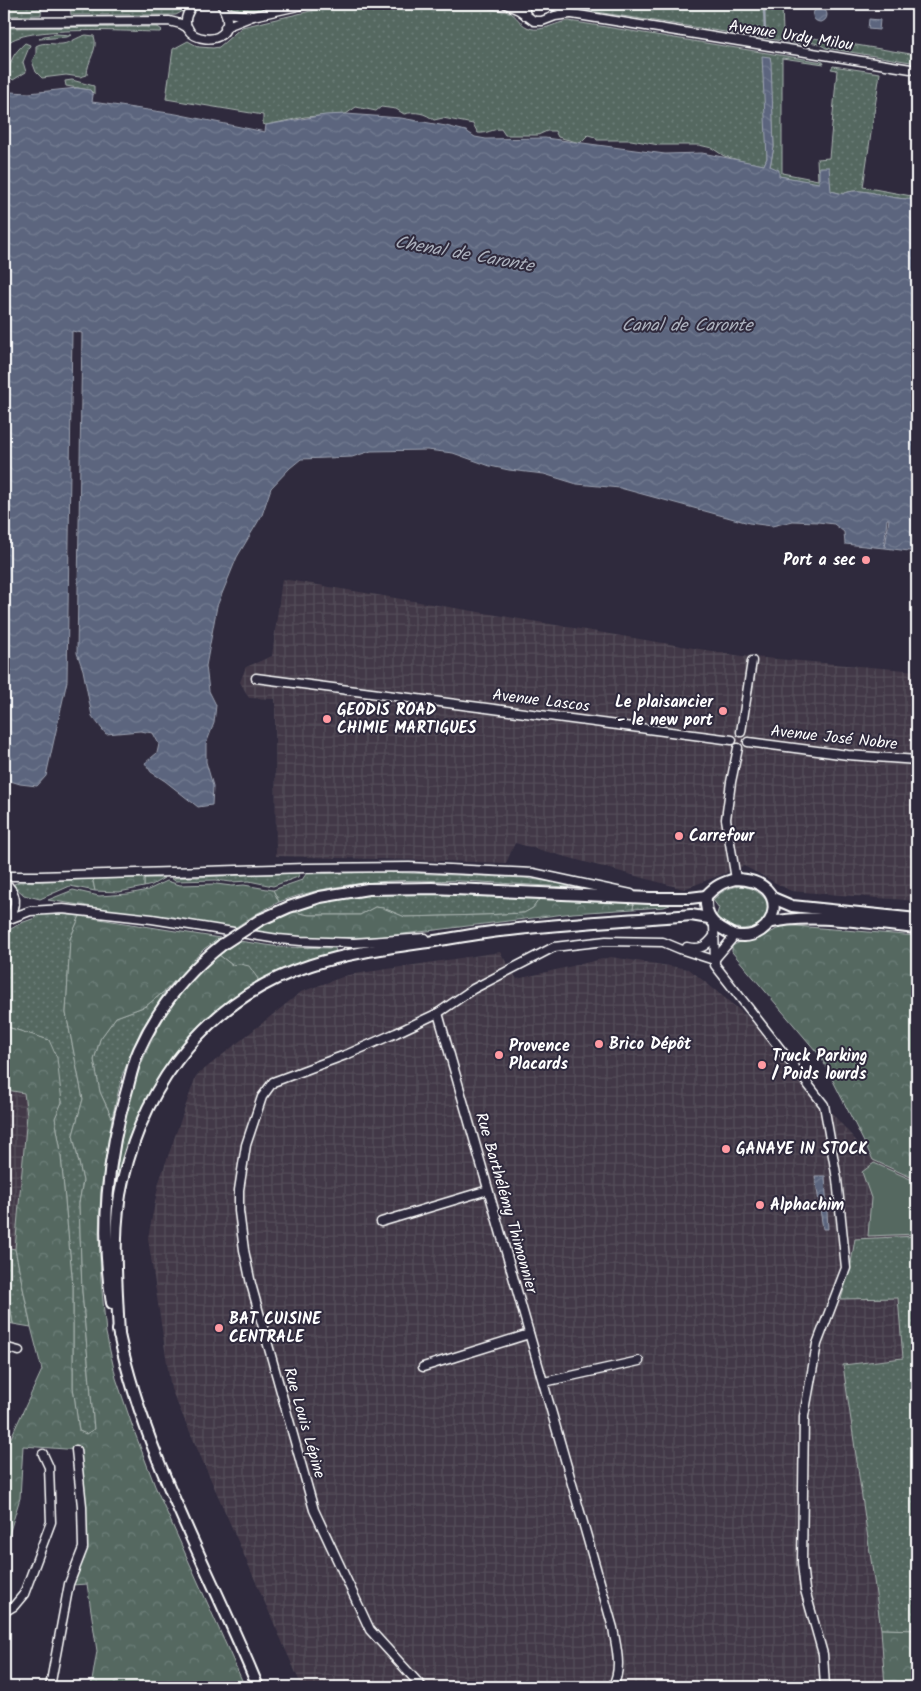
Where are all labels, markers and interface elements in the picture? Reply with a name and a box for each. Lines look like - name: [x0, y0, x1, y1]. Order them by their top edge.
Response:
- street label: Avenue Urdy Milou: [727, 14, 855, 58]
- water label: Chenal de Caronte: [392, 229, 538, 282]
- water label: Canal de Caronte: [621, 312, 754, 341]
- place label: Port a sec: [783, 548, 856, 573]
- marker: Port a sec: [860, 554, 872, 566]
- street label: Avenue Lascos: [491, 683, 591, 719]
- place label: Le plaisancier - le new port: [615, 690, 714, 733]
- place label: GEODIS ROAD CHIMIE MARTIGUES: [337, 698, 477, 741]
- marker: Le plaisancier - le new port: [717, 705, 729, 717]
- marker: GEODIS ROAD CHIMIE MARTIGUES: [321, 713, 333, 725]
- street label: Avenue José Nobre: [769, 719, 899, 757]
- place label: Carrefour: [689, 824, 755, 849]
- marker: Carrefour: [673, 830, 685, 842]
- place label: Brico Dépôt: [609, 1032, 692, 1057]
- place label: Provence Placards: [509, 1034, 570, 1077]
- marker: Brico Dépôt: [593, 1038, 605, 1050]
- place label: Truck Parking / Poids lourds: [771, 1044, 868, 1087]
- marker: Provence Placards: [493, 1049, 505, 1061]
- marker: Truck Parking / Poids lourds: [756, 1059, 768, 1071]
- street label: Rue Barthélémy Thimonnier: [468, 1110, 544, 1298]
- place label: GANAYE IN STOCK: [736, 1137, 868, 1162]
- marker: GANAYE IN STOCK: [720, 1143, 732, 1155]
- place label: Alphachim: [770, 1193, 844, 1218]
- marker: Alphachim: [754, 1199, 766, 1211]
- place label: BAT CUISINE CENTRALE: [229, 1307, 322, 1350]
- marker: BAT CUISINE CENTRALE: [213, 1322, 225, 1334]
- street label: Rue Louis Lépine: [276, 1365, 332, 1481]

